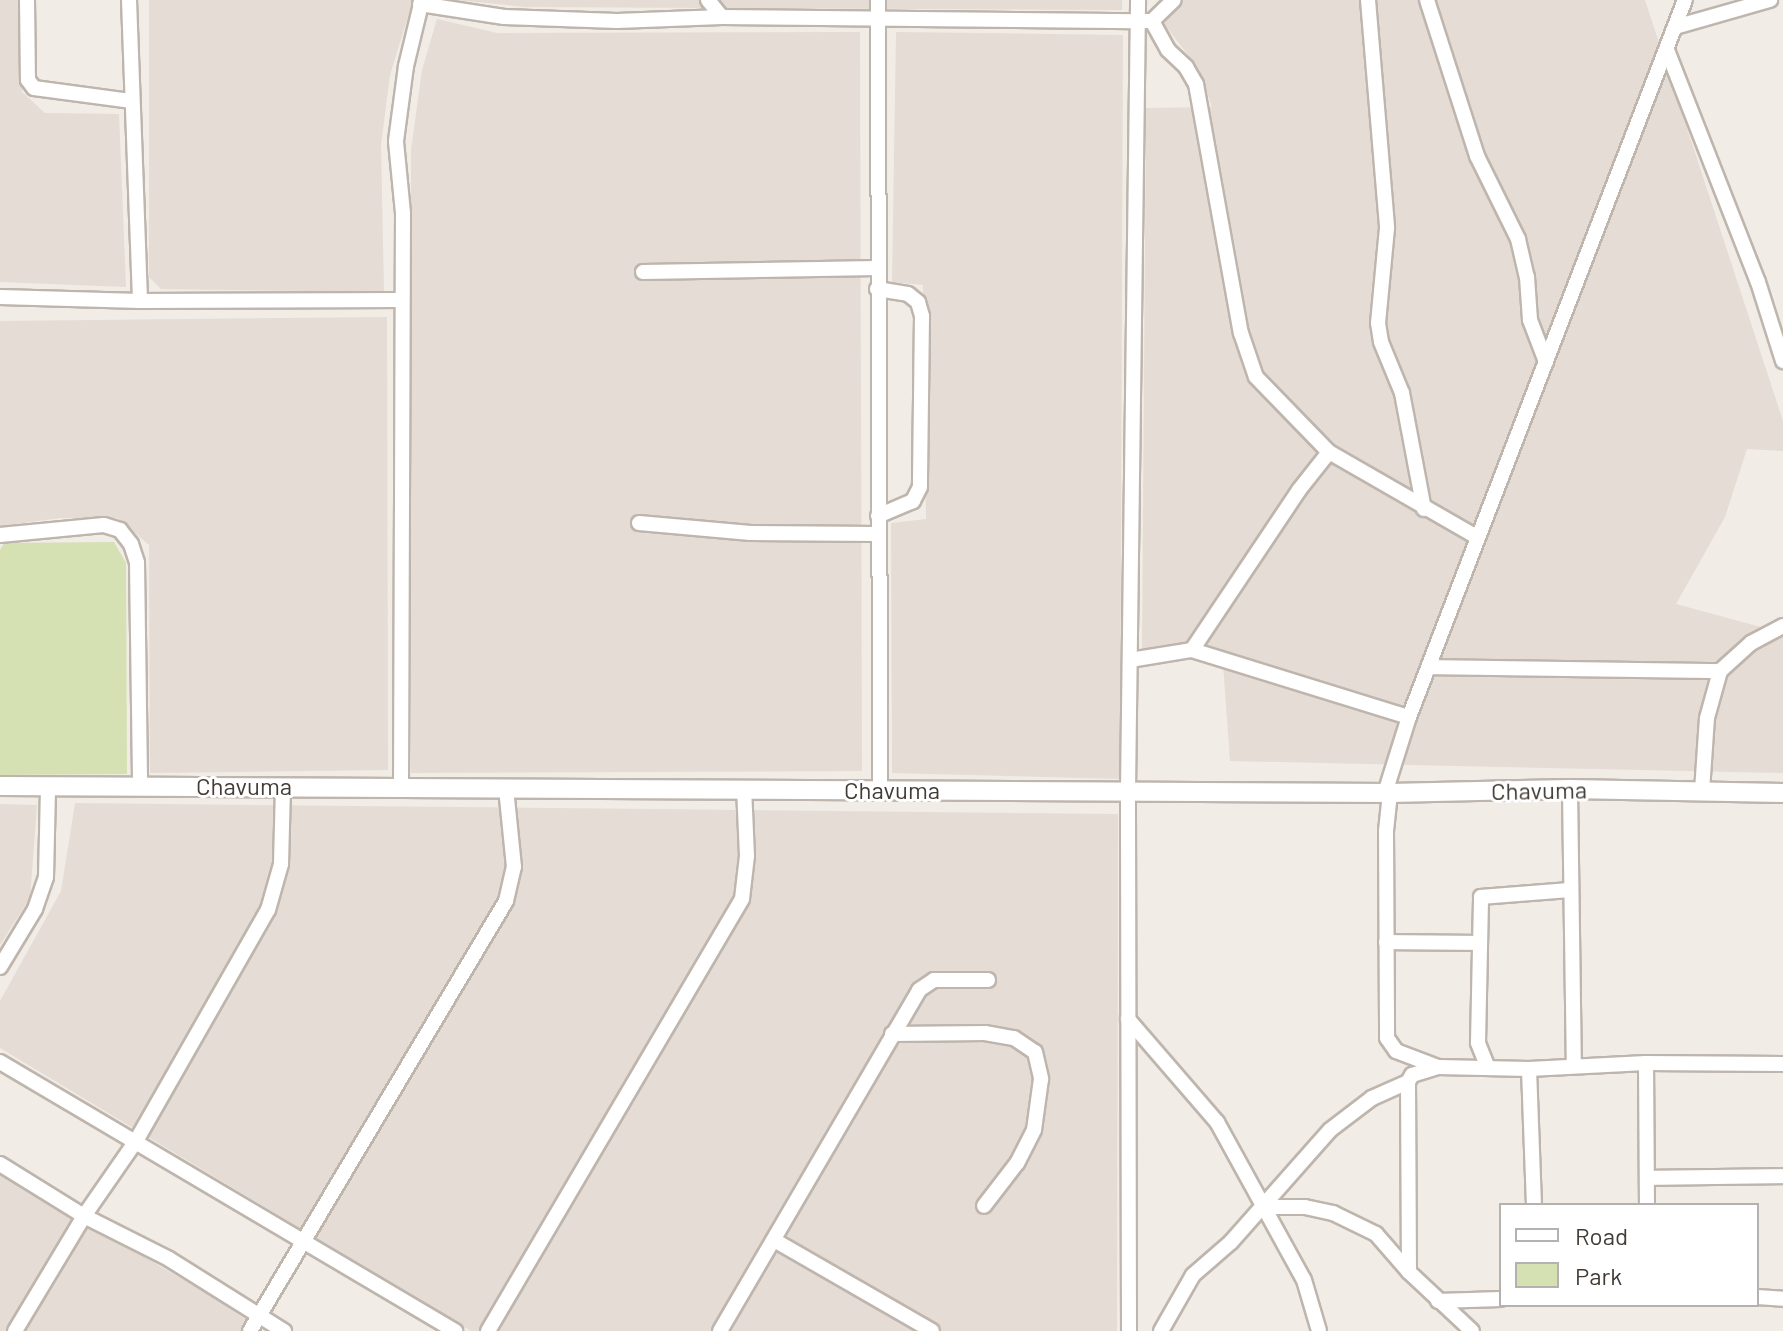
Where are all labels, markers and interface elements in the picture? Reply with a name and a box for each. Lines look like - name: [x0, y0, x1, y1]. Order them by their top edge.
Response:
- street label: Chavuma: [196, 772, 292, 800]
- street label: Chavuma: [1491, 775, 1587, 805]
- street label: Chavuma: [844, 776, 940, 804]
- legend: [1499, 1203, 1759, 1307]
- text: Road: [1575, 1221, 1628, 1250]
- text: Park: [1575, 1261, 1622, 1290]

